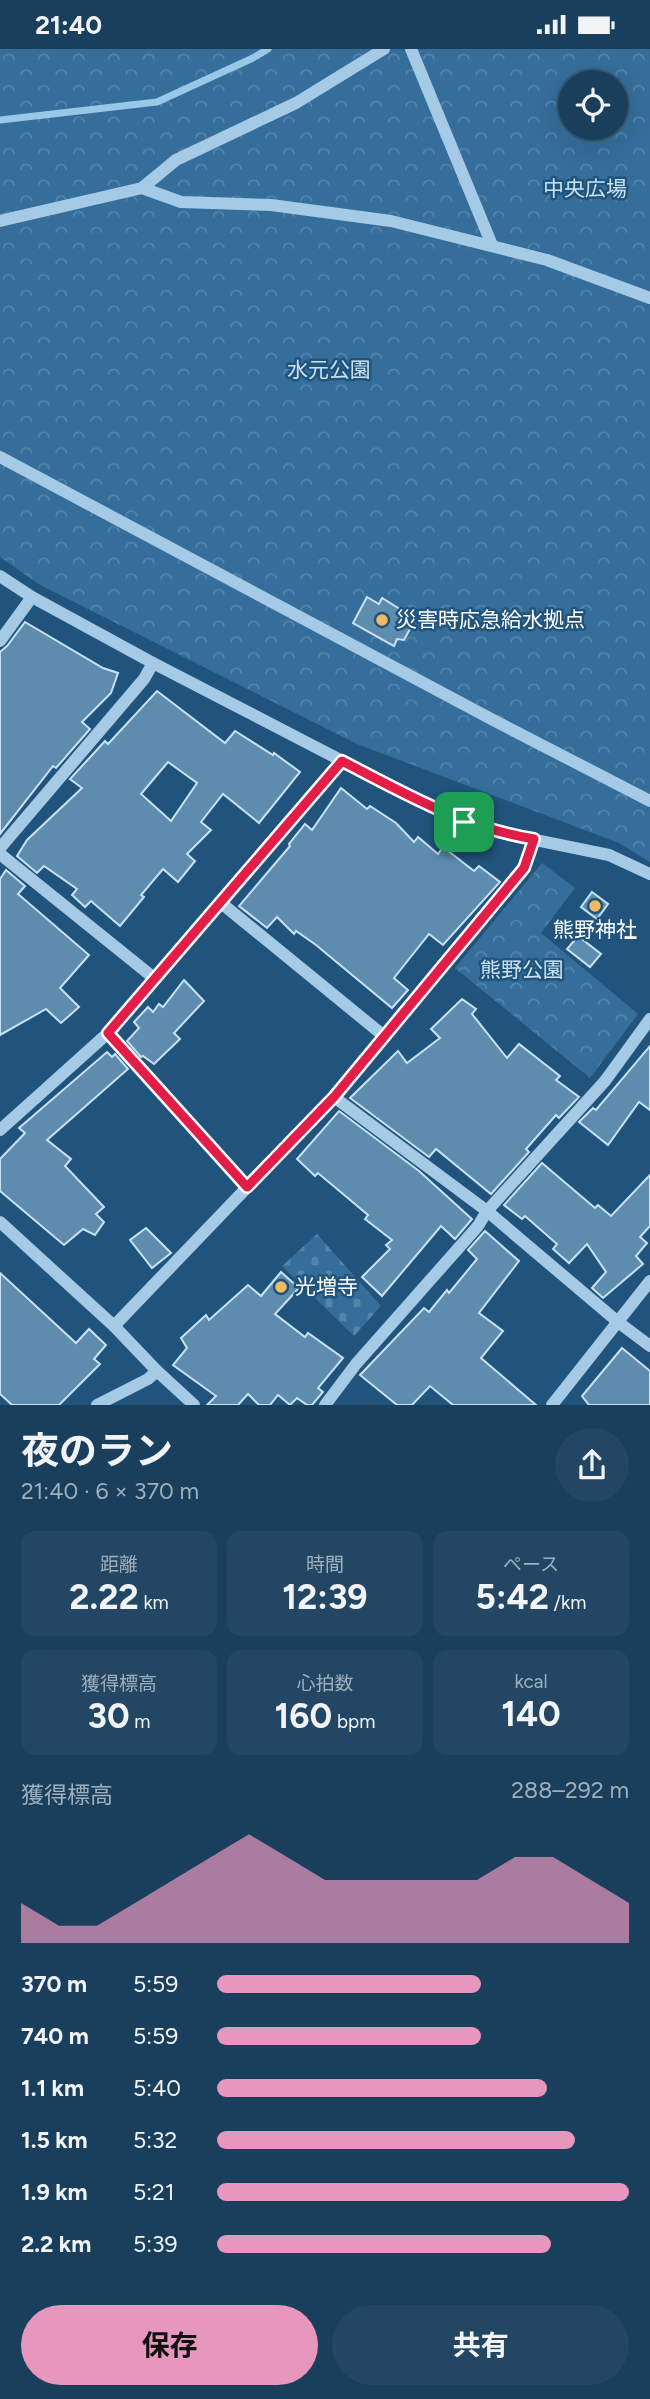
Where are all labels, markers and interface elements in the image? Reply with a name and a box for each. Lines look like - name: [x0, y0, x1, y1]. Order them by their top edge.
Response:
- text: 21:40: [35, 9, 102, 41]
- map controls: [558, 70, 628, 140]
- button: locate: [558, 70, 628, 140]
- park label: 中央広場: [543, 176, 627, 201]
- park label: 水元公園: [287, 357, 371, 382]
- place label: 災害時応急給水拠点: [396, 607, 585, 632]
- marker: 災害時応急給水拠点: [374, 612, 390, 628]
- pin: [434, 792, 494, 852]
- icon: arrive: [445, 803, 483, 841]
- marker: 熊野神社: [587, 898, 603, 914]
- place label: 熊野神社: [553, 917, 637, 942]
- park label: 熊野公園: [480, 957, 564, 982]
- place label: 光増寺: [295, 1274, 358, 1299]
- marker: 光増寺: [273, 1279, 289, 1295]
- text: 夜のラン: [21, 1428, 173, 1474]
- button: share: [555, 1428, 629, 1502]
- text: 21:40 · 6 × 370 m: [21, 1477, 199, 1505]
- text: 距離: [100, 1553, 138, 1576]
- text: 時間: [306, 1553, 344, 1576]
- text: ペース: [503, 1553, 559, 1576]
- text: 2.22: [69, 1576, 139, 1618]
- text: 12:39: [282, 1576, 368, 1618]
- text: 5:42: [476, 1576, 549, 1618]
- text: km: [139, 1591, 169, 1614]
- text: /km: [549, 1591, 586, 1614]
- text: kcal: [514, 1670, 548, 1693]
- text: 獲得標高: [81, 1672, 157, 1695]
- text: 心拍数: [296, 1672, 354, 1695]
- text: 140: [501, 1693, 561, 1735]
- text: 30: [87, 1695, 130, 1737]
- text: 160: [275, 1695, 332, 1737]
- text: m: [130, 1710, 151, 1733]
- text: bpm: [332, 1710, 376, 1733]
- text: 288–292 m: [511, 1776, 629, 1804]
- text: 獲得標高: [21, 1781, 113, 1809]
- text: 370 m: [21, 1970, 87, 1998]
- text: 5:59: [133, 1970, 178, 1998]
- text: 740 m: [21, 2022, 89, 2050]
- text: 5:59: [133, 2022, 178, 2050]
- text: 1.1 km: [21, 2074, 84, 2102]
- text: 5:40: [133, 2074, 181, 2102]
- text: 1.5 km: [21, 2126, 88, 2154]
- text: 5:32: [133, 2126, 177, 2154]
- text: 1.9 km: [21, 2178, 88, 2206]
- text: 5:21: [133, 2178, 174, 2206]
- text: 2.2 km: [21, 2230, 91, 2258]
- text: 5:39: [133, 2230, 178, 2258]
- button: 保存: [21, 2305, 318, 2385]
- button: 共有: [332, 2305, 629, 2385]

